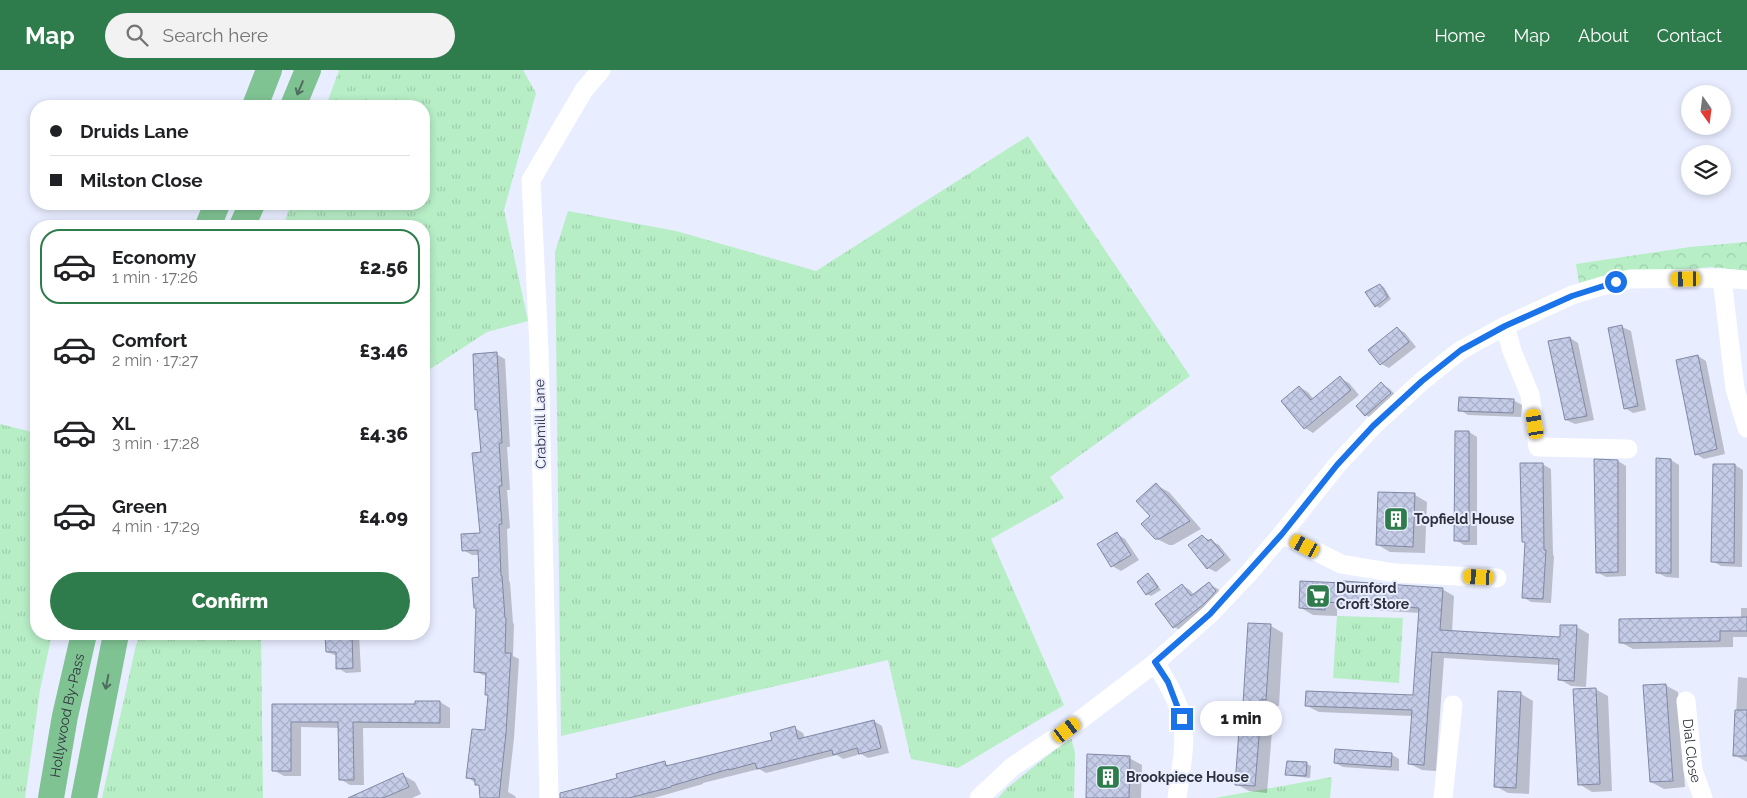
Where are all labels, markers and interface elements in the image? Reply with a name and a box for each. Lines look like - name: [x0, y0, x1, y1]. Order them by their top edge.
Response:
- search box: [105, 13, 455, 58]
- text: Map: [25, 21, 75, 50]
- icon: search: [123, 21, 151, 49]
- text: Search here: [163, 24, 268, 46]
- text: Home: [1434, 25, 1485, 46]
- text: Map: [1513, 25, 1550, 46]
- text: About: [1578, 25, 1629, 46]
- text: Contact: [1657, 25, 1722, 46]
- one-way arrow: [295, 80, 305, 95]
- north arrow: [1681, 85, 1731, 135]
- map controls: [1681, 85, 1731, 195]
- text: Druids Lane: [80, 120, 189, 142]
- button: layers: [1681, 145, 1731, 195]
- text: Milston Close: [80, 169, 203, 191]
- icon: car: [52, 244, 97, 289]
- text: Economy: [112, 246, 196, 268]
- text: £2.56: [360, 256, 408, 278]
- text: 1 min · 17:26: [112, 268, 198, 287]
- route start: [1605, 271, 1627, 293]
- car: [1670, 271, 1701, 287]
- icon: car: [52, 327, 97, 372]
- text: Comfort: [112, 329, 187, 351]
- text: £3.46: [359, 339, 408, 361]
- text: 2 min · 17:27: [112, 351, 198, 370]
- street label: Crabmill Lane: [531, 379, 549, 469]
- car: [1525, 408, 1544, 440]
- icon: car: [52, 410, 97, 455]
- text: XL: [112, 412, 135, 434]
- text: £4.36: [359, 422, 408, 444]
- text: 3 min · 17:28: [112, 434, 199, 453]
- icon: car: [52, 493, 97, 538]
- text: Green: [112, 495, 167, 517]
- text: £4.09: [359, 505, 408, 527]
- building icon: Topfield House: [1383, 506, 1409, 532]
- place label: Topfield House: [1414, 511, 1515, 527]
- text: 4 min · 17:29: [112, 517, 200, 536]
- car: [1288, 532, 1321, 560]
- car: [1463, 569, 1494, 585]
- button: Confirm: [50, 572, 410, 630]
- place label: Durnford Croft Store: [1336, 580, 1410, 612]
- supermarket icon: Durnford Croft Store: [1305, 583, 1331, 609]
- street label: Hollywood By-Pass: [47, 652, 87, 779]
- one-way arrow: [101, 673, 111, 689]
- callout: 1 min: [1200, 702, 1282, 736]
- route end: [1171, 708, 1193, 730]
- text: 1 min: [1220, 709, 1262, 728]
- car: [1050, 715, 1083, 745]
- street label: Dial Close: [1680, 718, 1705, 785]
- building icon: Brookpiece House: [1095, 764, 1121, 790]
- place label: Brookpiece House: [1126, 769, 1249, 785]

